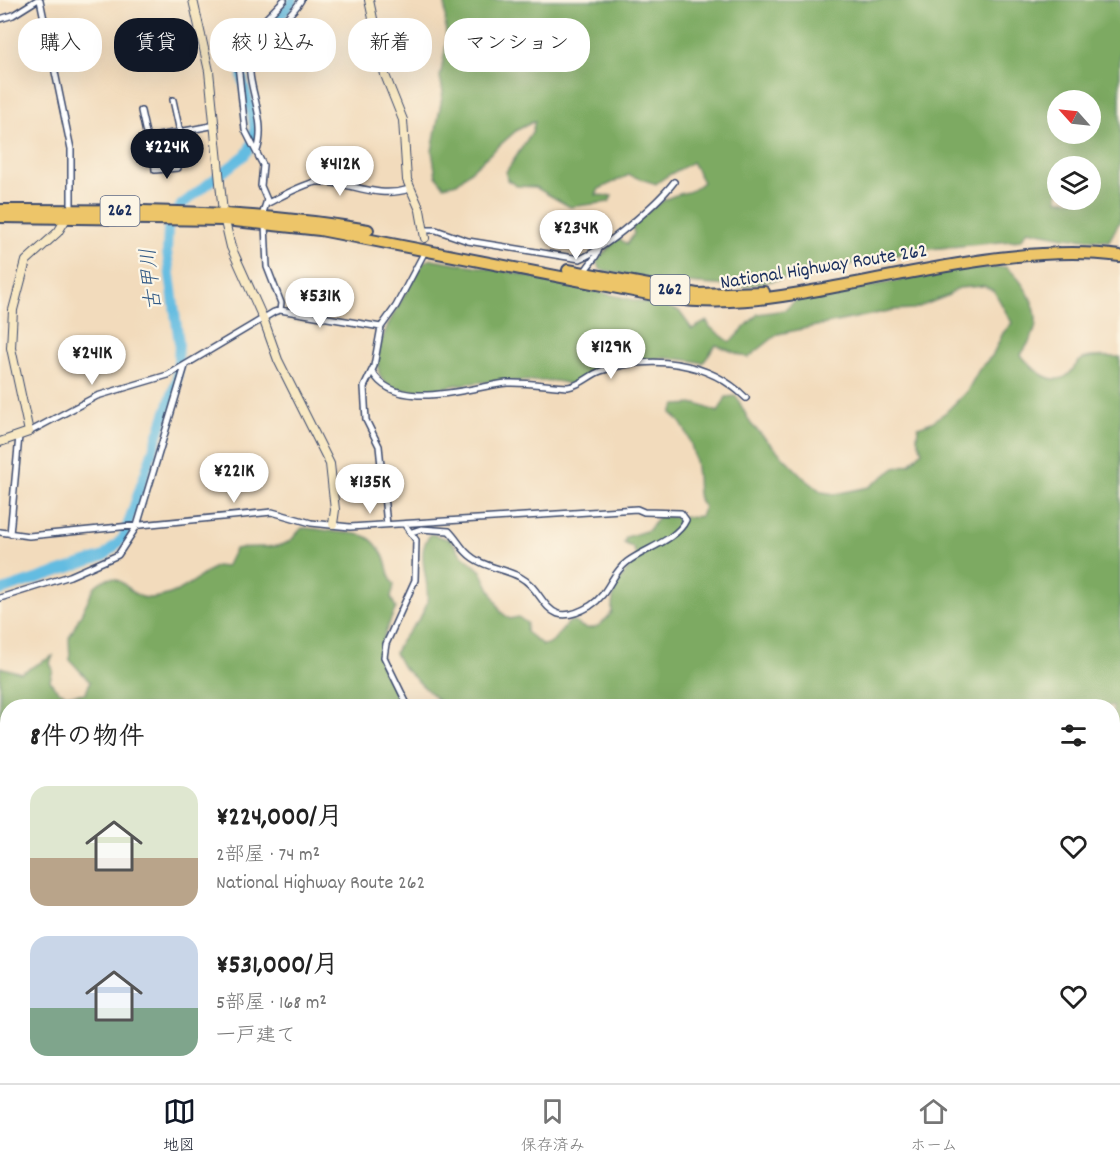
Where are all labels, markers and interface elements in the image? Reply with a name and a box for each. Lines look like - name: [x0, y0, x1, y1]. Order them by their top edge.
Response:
- chip: 購入: [18, 18, 102, 72]
- chip: 賃貸: [114, 18, 198, 72]
- chip: 絞り込み: [210, 18, 336, 72]
- chip: 新着: [348, 18, 432, 72]
- chip: マンション: [444, 18, 590, 72]
- north arrow: [1047, 90, 1101, 144]
- map controls: [1047, 90, 1101, 210]
- pin: ¥224K: [125, 129, 209, 180]
- text: ¥224K: [145, 134, 189, 162]
- pin: ¥412K: [298, 146, 382, 197]
- text: ¥412K: [320, 151, 360, 179]
- button: layers: [1047, 156, 1101, 210]
- road number: 262: [100, 196, 140, 226]
- pin: ¥234K: [534, 210, 618, 261]
- text: ¥234K: [554, 215, 598, 243]
- street label: National Highway Route 262: [718, 238, 930, 298]
- water label: 古甲川: [135, 246, 171, 312]
- road number: 262: [650, 275, 690, 305]
- pin: ¥531K: [278, 278, 362, 329]
- text: ¥531K: [299, 283, 341, 311]
- pin: ¥129K: [569, 329, 653, 380]
- text: ¥129K: [590, 334, 632, 362]
- pin: ¥241K: [50, 335, 134, 386]
- text: ¥241K: [72, 340, 112, 368]
- pin: ¥221K: [192, 453, 276, 504]
- text: ¥221K: [214, 458, 254, 486]
- pin: ¥135K: [328, 464, 412, 515]
- text: ¥135K: [349, 469, 391, 497]
- icon: filters: [1057, 719, 1090, 752]
- text: 8件の物件: [30, 720, 144, 757]
- text: ¥224,000/月: [216, 800, 343, 837]
- icon: home: [78, 810, 150, 882]
- icon: heart: [1057, 830, 1090, 863]
- text: 2部屋 · 74 m²: [216, 842, 320, 870]
- text: National Highway Route 262: [216, 870, 425, 898]
- text: ¥531,000/月: [216, 948, 339, 985]
- icon: home: [78, 960, 150, 1032]
- icon: heart: [1057, 980, 1090, 1013]
- text: 5部屋 · 168 m²: [216, 990, 327, 1018]
- text: 一戸建て: [216, 1023, 296, 1051]
- tab: 地図: [163, 1095, 196, 1158]
- tab: 保存済み: [521, 1095, 585, 1158]
- tab: ホーム: [910, 1095, 957, 1158]

